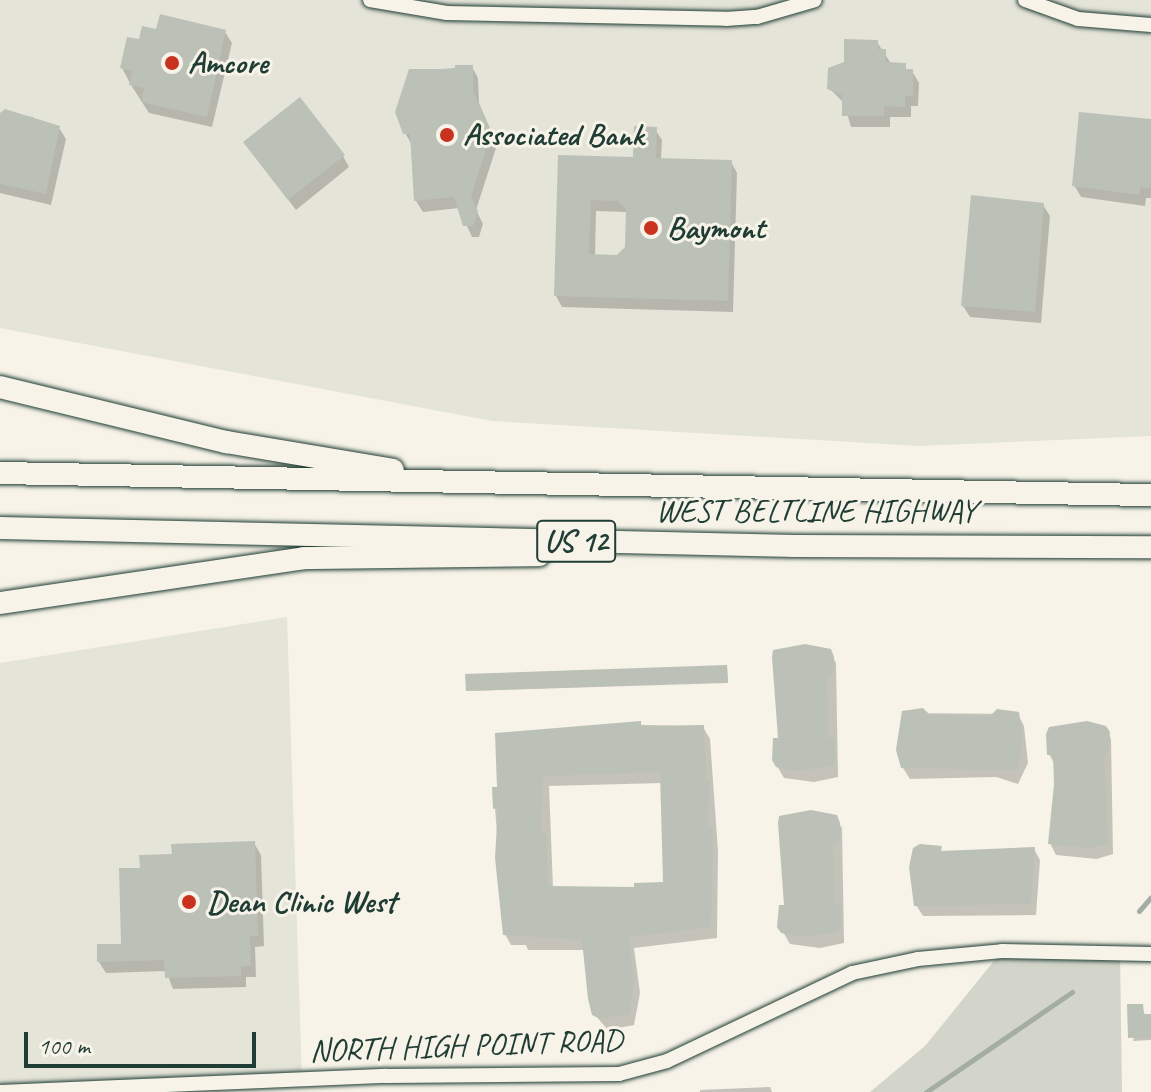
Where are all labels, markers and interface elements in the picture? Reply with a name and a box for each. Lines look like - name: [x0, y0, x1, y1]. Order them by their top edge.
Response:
- place label: Amcore: [188, 44, 268, 82]
- marker: Amcore: [163, 54, 181, 72]
- place label: Associated Bank: [463, 116, 644, 154]
- marker: Associated Bank: [438, 126, 456, 144]
- place label: Baymont: [667, 209, 765, 247]
- marker: Baymont: [642, 219, 660, 237]
- street label: WEST BELTLINE HIGHWAY: [653, 492, 979, 530]
- road number: US 12: [536, 515, 616, 567]
- place label: Dean Clinic West: [207, 883, 397, 921]
- marker: Dean Clinic West: [178, 891, 200, 913]
- scale bar: [28, 1016, 260, 1066]
- street label: NORTH HIGH POINT ROAD: [308, 1021, 624, 1071]
- text: 100 m: [38, 1031, 90, 1061]

